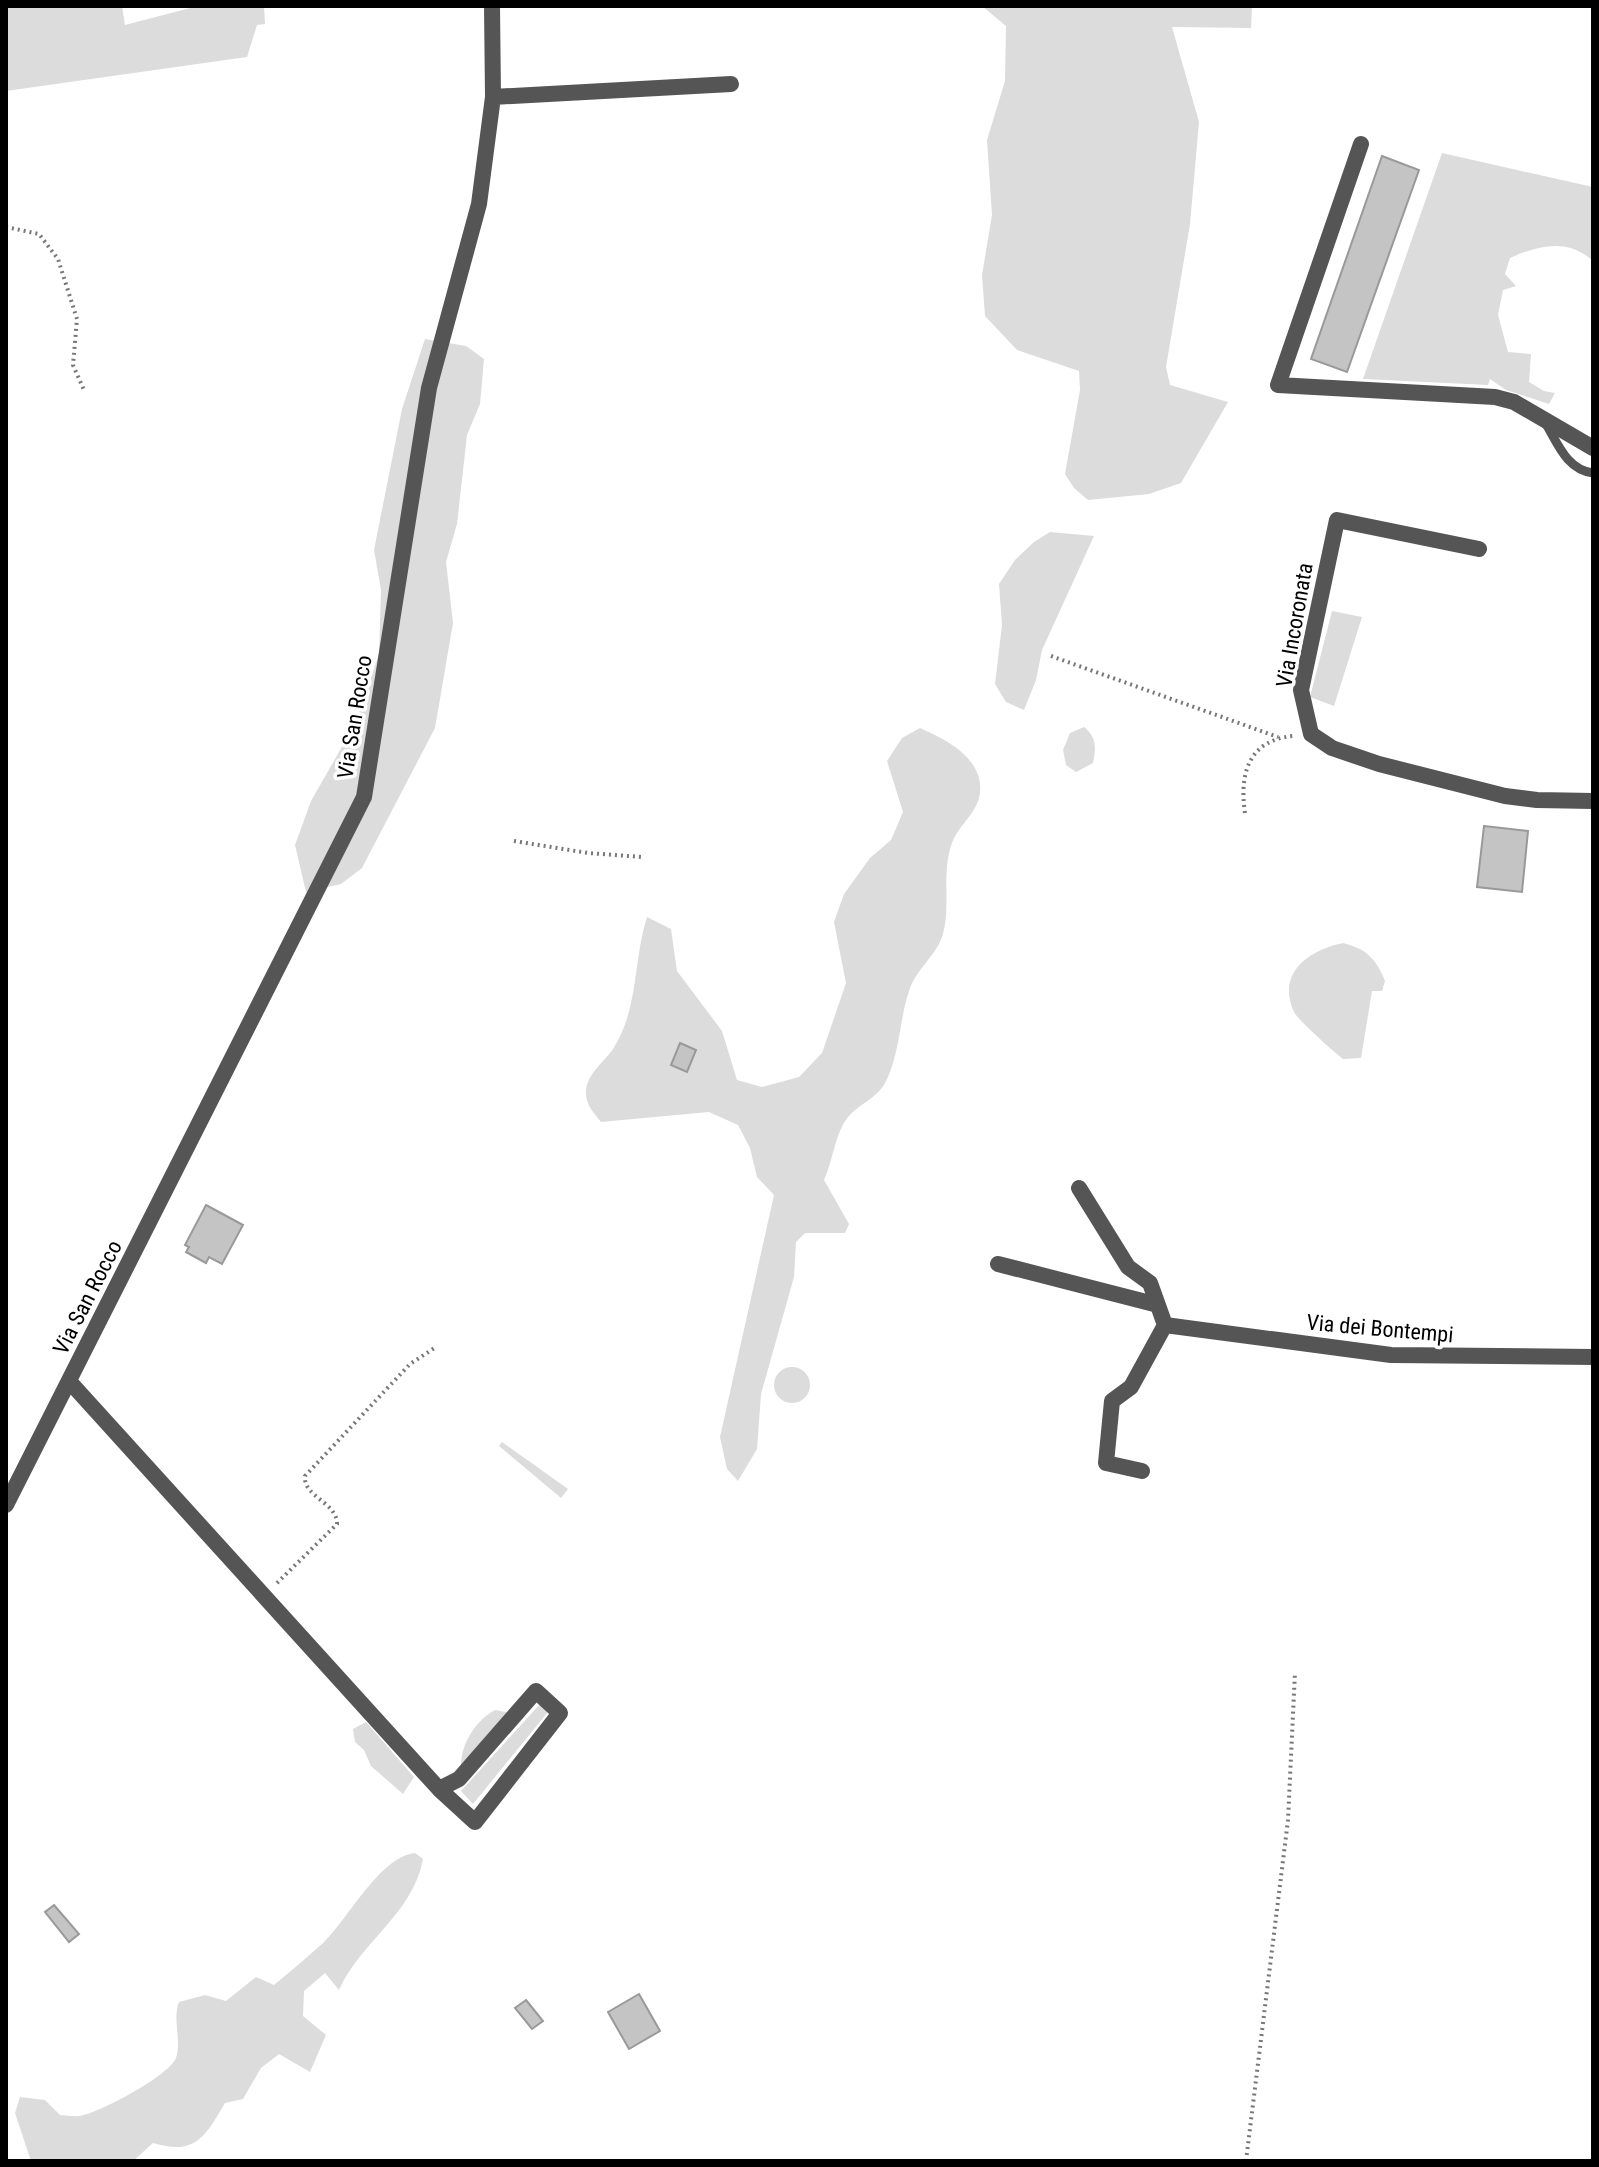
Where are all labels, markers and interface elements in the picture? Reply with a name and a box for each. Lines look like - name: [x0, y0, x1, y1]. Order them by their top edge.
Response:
- street label: Via Incoronata: [1271, 561, 1318, 689]
- street label: Via San Rocco: [332, 654, 377, 781]
- street label: Via San Rocco: [48, 1236, 127, 1358]
- street label: Via dei Bontempi: [1305, 1310, 1454, 1347]

